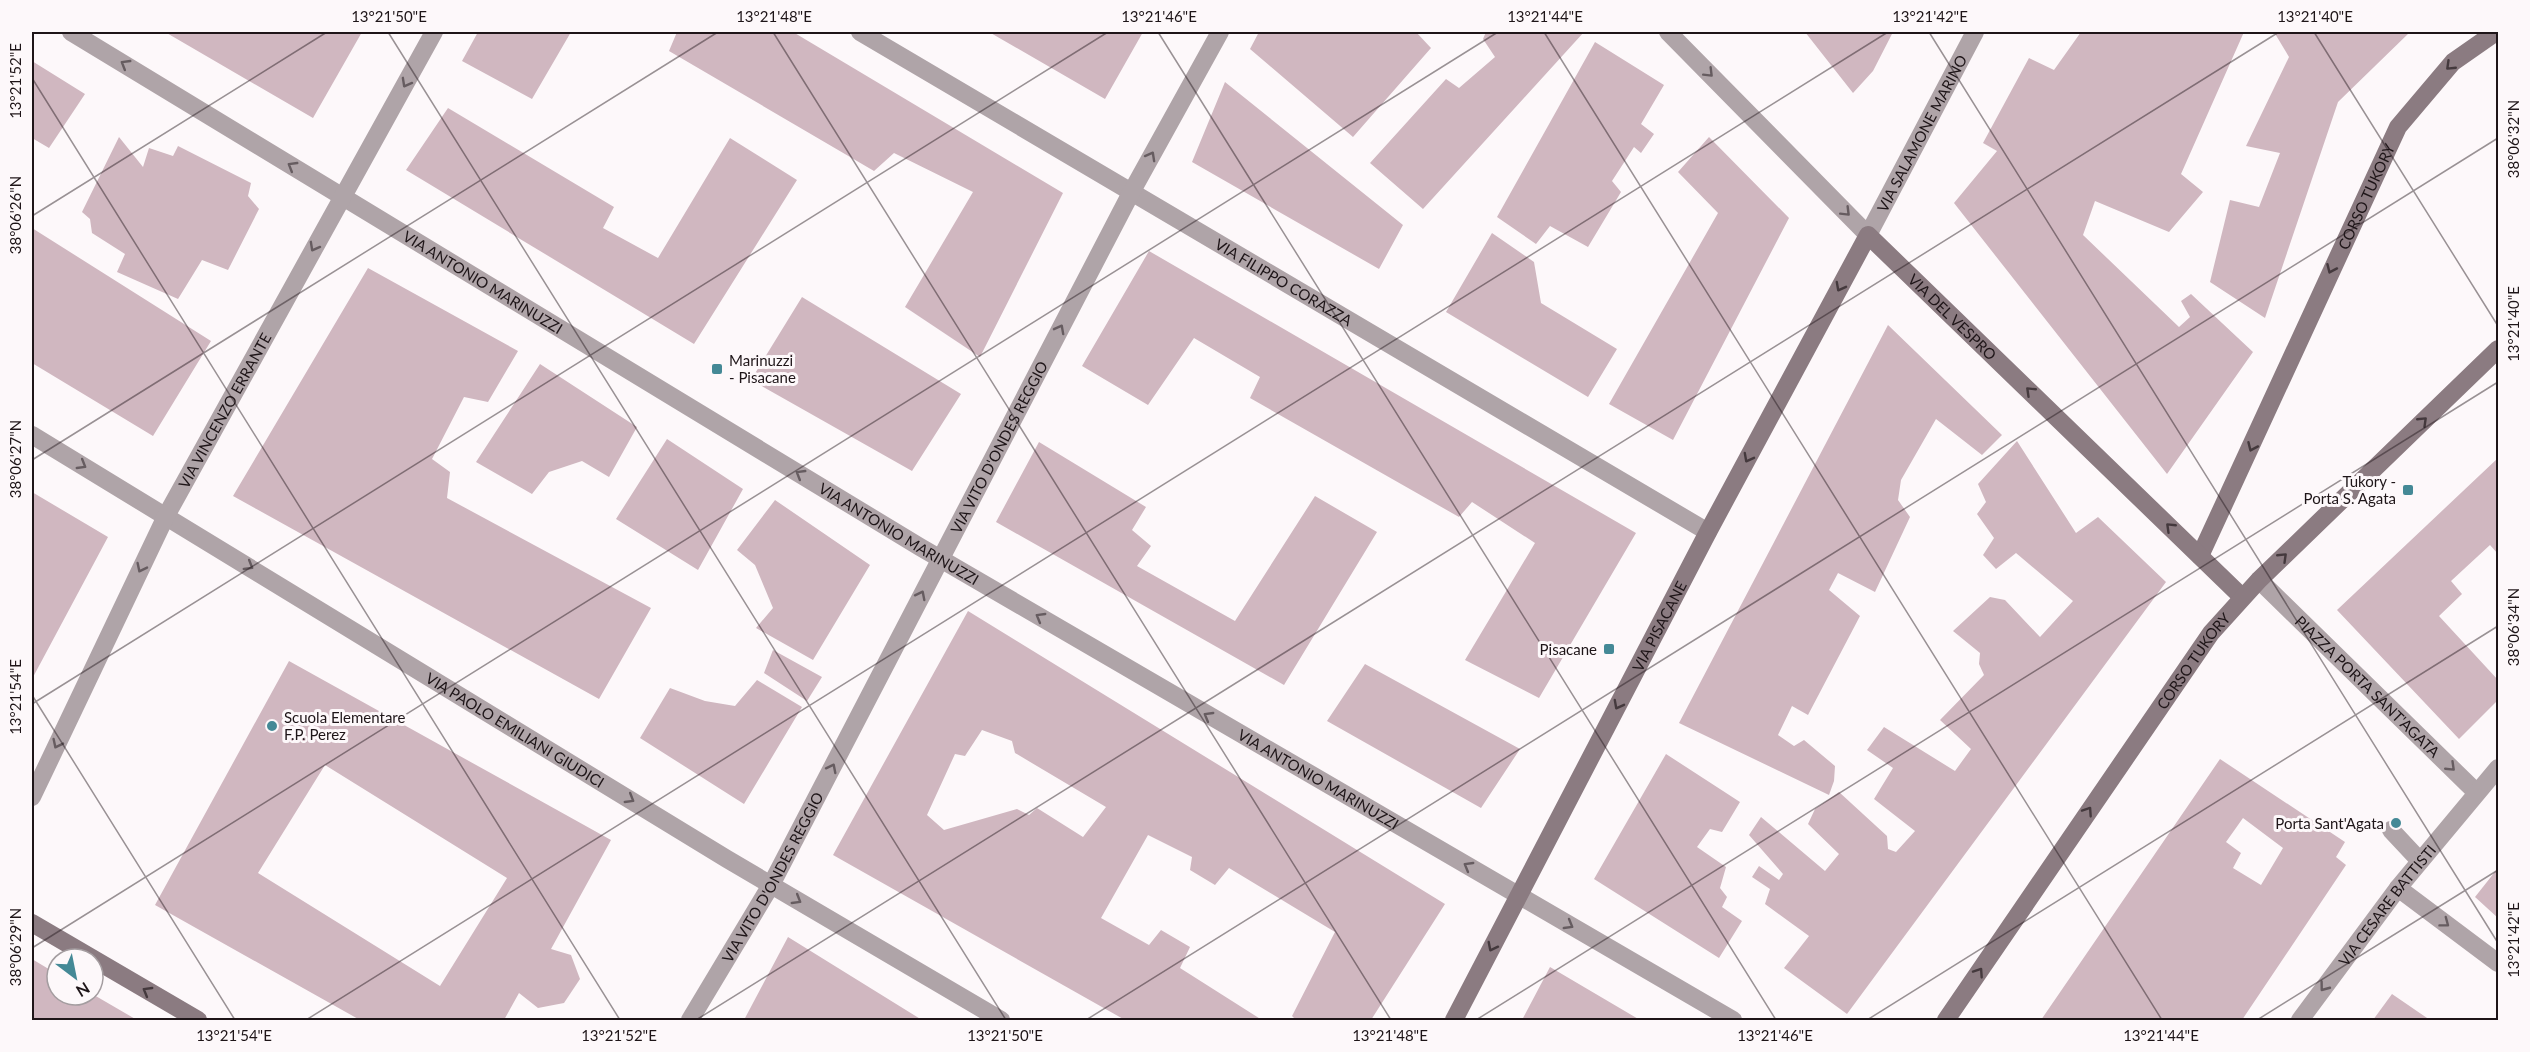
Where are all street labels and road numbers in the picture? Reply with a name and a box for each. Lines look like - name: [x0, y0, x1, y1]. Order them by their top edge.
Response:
- street label: VIA SALAMONE MARINO: [1873, 52, 1970, 215]
- street label: CORSO TUKORY: [2334, 140, 2398, 252]
- street label: VIA ANTONIO MARINUZZI: [400, 227, 566, 337]
- street label: VIA FILIPPO CORAZZA: [1212, 235, 1356, 330]
- street label: VIA DEL VESPRO: [1905, 270, 2000, 363]
- street label: VIA VINCENZO ERRANTE: [174, 330, 275, 491]
- street label: VIA VITO D'ONDES REGGIO: [946, 358, 1051, 536]
- street label: VIA ANTONIO MARINUZZI: [816, 479, 982, 588]
- street label: VIA PISACANE: [1628, 578, 1690, 674]
- street label: CORSO TUKORY: [2153, 609, 2234, 713]
- street label: PIAZZA PORTA SANT'AGATA: [2292, 612, 2444, 761]
- street label: VIA PAOLO EMILIANI GIUDICI: [423, 669, 608, 791]
- street label: VIA ANTONIO MARINUZZI: [1235, 725, 1402, 833]
- street label: VIA VITO D'ONDES REGGIO: [718, 789, 827, 965]
- street label: VIA CESARE BATTISTI: [2334, 841, 2439, 969]

